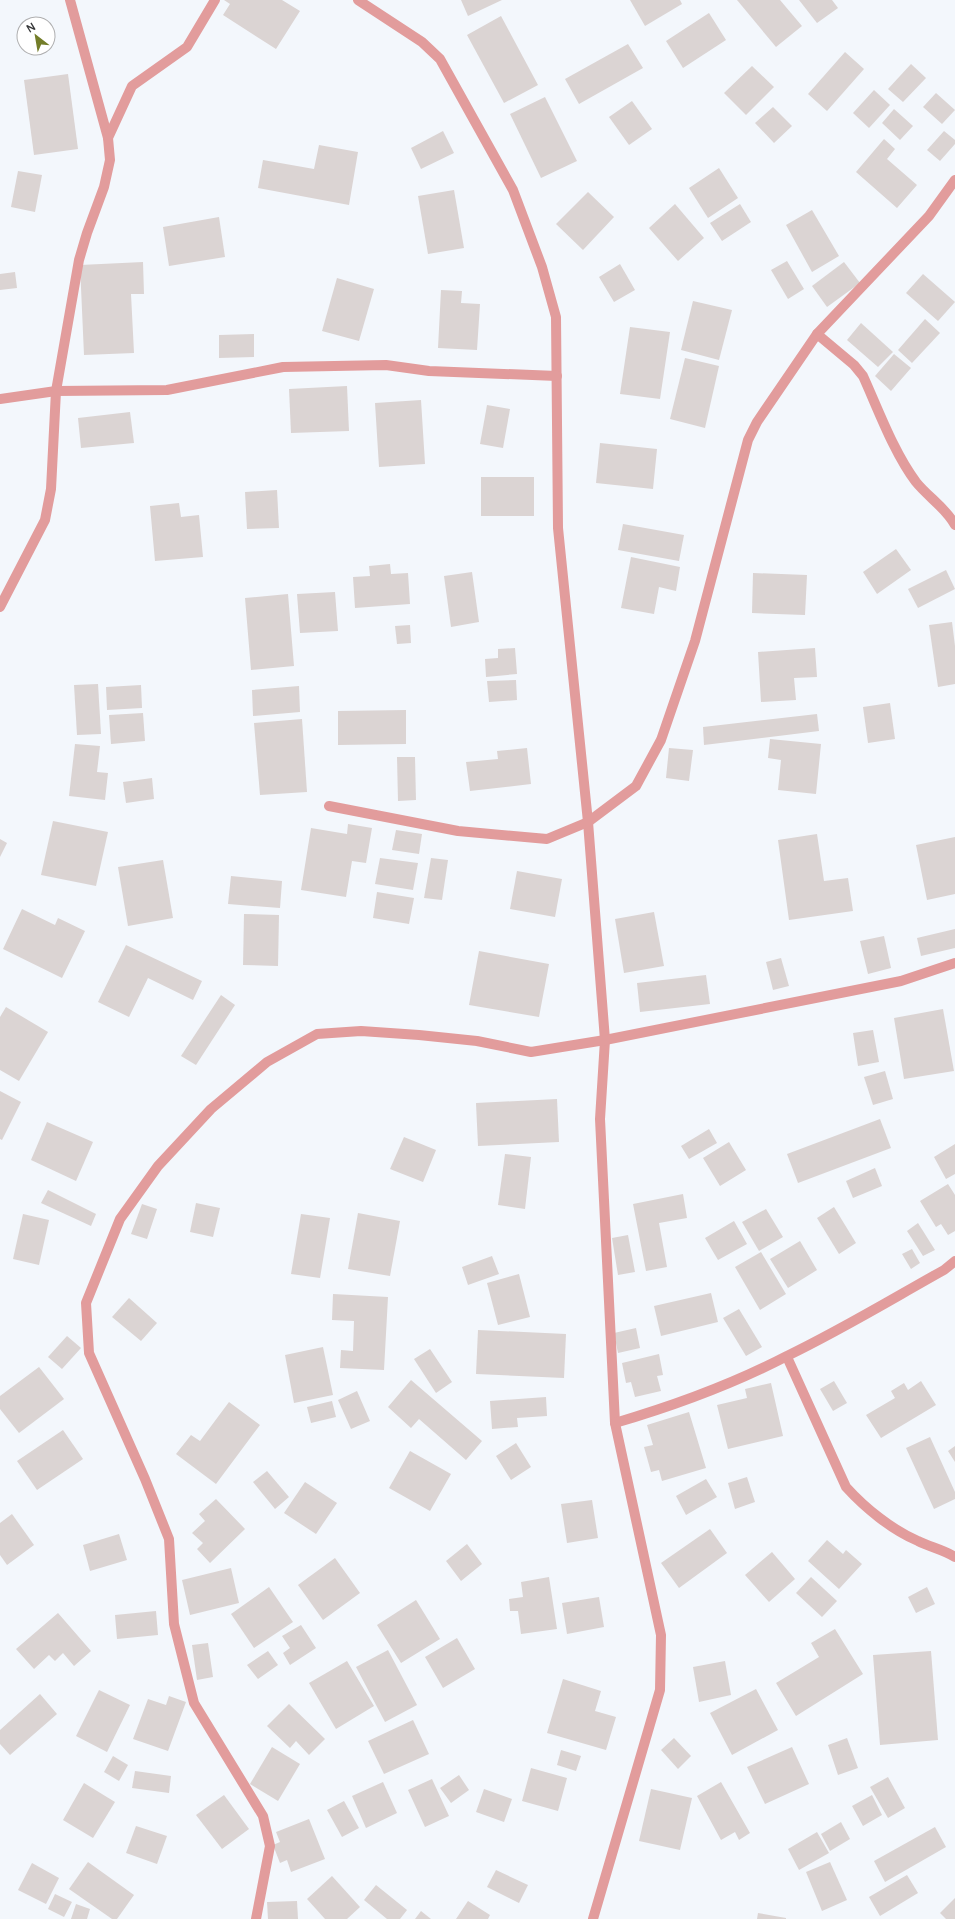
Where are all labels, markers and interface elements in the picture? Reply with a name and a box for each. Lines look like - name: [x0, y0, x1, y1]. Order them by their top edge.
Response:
- north arrow: [16, 16, 56, 56]
- text: N: [23, 18, 38, 35]

